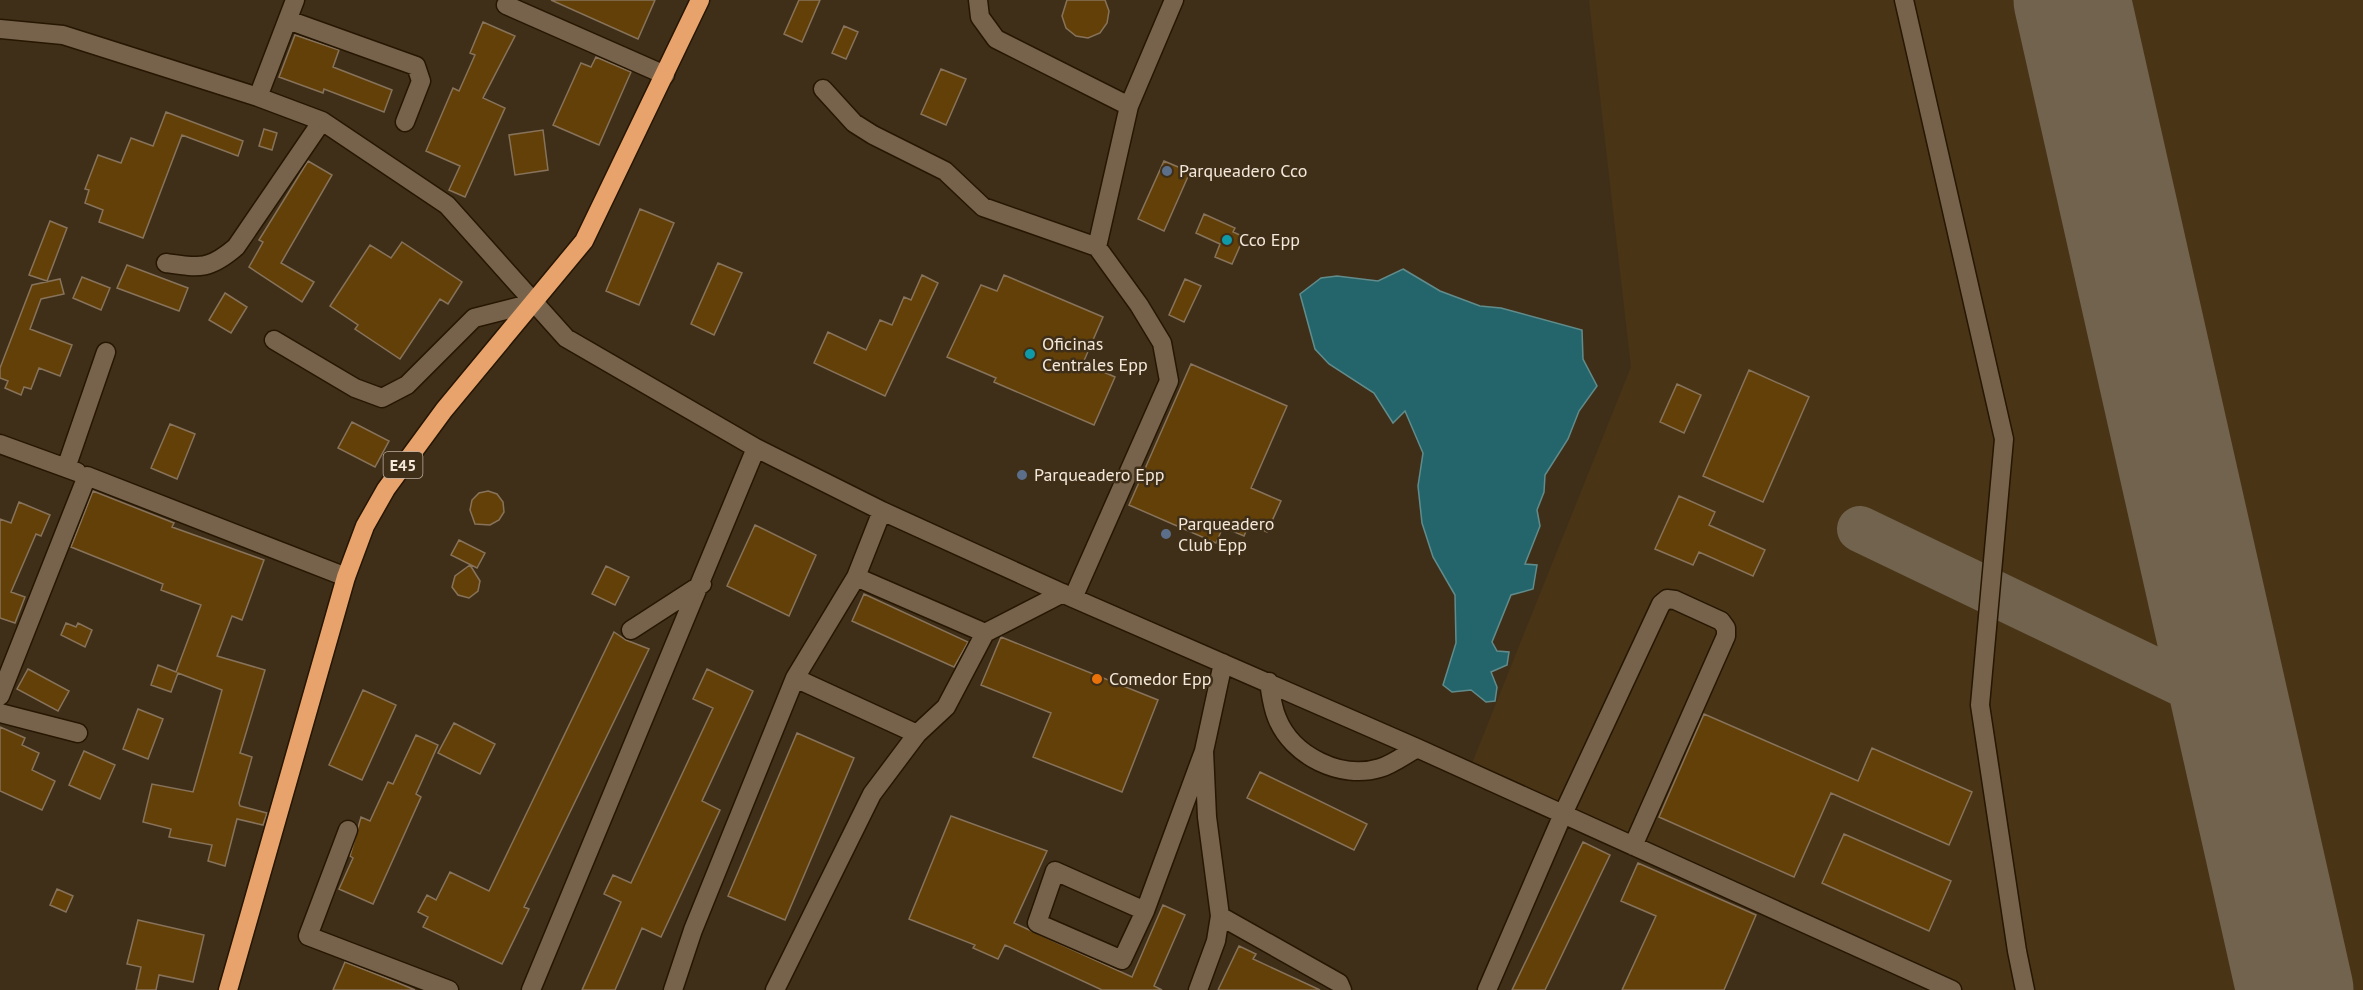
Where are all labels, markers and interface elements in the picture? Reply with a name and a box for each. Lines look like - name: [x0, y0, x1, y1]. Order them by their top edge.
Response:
- place label: Parqueadero Cco: [1179, 159, 1307, 182]
- marker: Parqueadero Cco: [1160, 164, 1174, 178]
- place label: Cco Epp: [1239, 228, 1300, 251]
- marker: Cco Epp: [1220, 233, 1234, 247]
- place label: Oficinas Centrales Epp: [1042, 332, 1148, 376]
- marker: Oficinas Centrales Epp: [1023, 347, 1037, 361]
- road number: E45: [384, 452, 422, 478]
- place label: Parqueadero Epp: [1034, 463, 1164, 486]
- marker: Parqueadero Epp: [1015, 468, 1029, 482]
- place label: Parqueadero Club Epp: [1178, 512, 1275, 556]
- marker: Parqueadero Club Epp: [1159, 527, 1173, 541]
- place label: Comedor Epp: [1109, 667, 1211, 690]
- marker: Comedor Epp: [1090, 672, 1104, 686]

